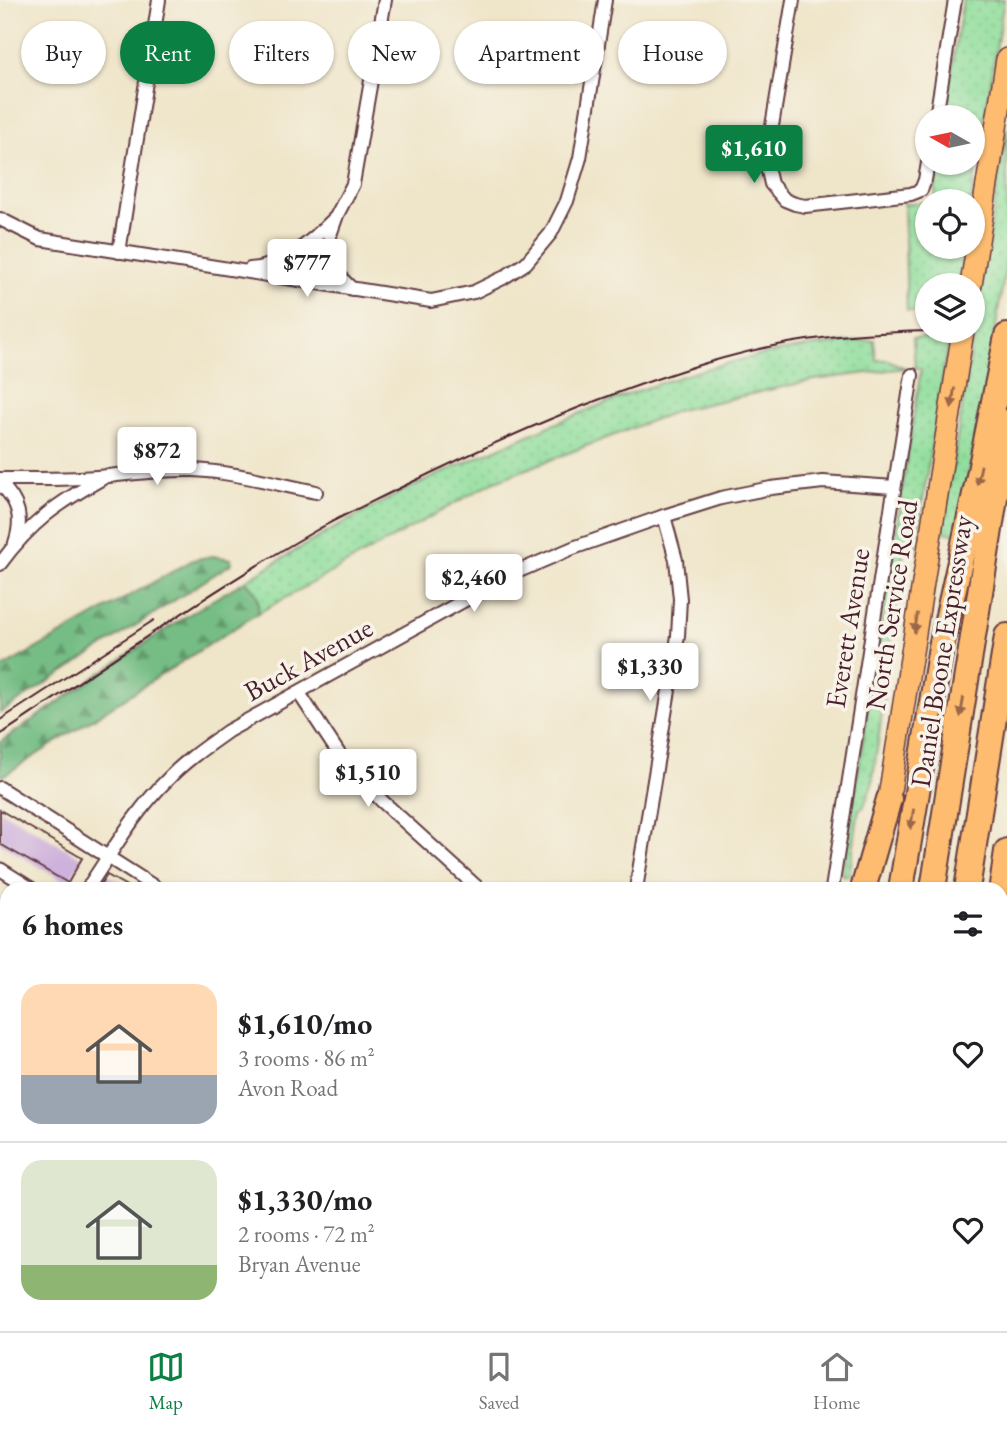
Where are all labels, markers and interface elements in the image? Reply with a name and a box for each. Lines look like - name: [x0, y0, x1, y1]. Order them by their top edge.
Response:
- chip: Buy: [21, 21, 106, 84]
- chip: Rent: [120, 21, 215, 84]
- chip: Filters: [229, 21, 334, 84]
- chip: New: [348, 21, 440, 84]
- chip: Apartment: [454, 21, 604, 84]
- chip: House: [618, 21, 727, 84]
- north arrow: [915, 105, 985, 175]
- map controls: [915, 105, 985, 343]
- pin: $1,610: [697, 125, 811, 185]
- text: $1,610: [722, 133, 786, 163]
- button: locate: [915, 189, 985, 259]
- pin: $777: [266, 240, 348, 299]
- text: $777: [283, 247, 331, 277]
- button: layers: [915, 273, 985, 343]
- one-way arrow: [947, 387, 958, 409]
- pin: $872: [116, 428, 198, 487]
- text: $872: [133, 435, 181, 465]
- one-way arrow: [974, 464, 985, 486]
- street label: North Service Road: [857, 496, 926, 713]
- street label: Daniel Boone Expressway: [902, 512, 980, 790]
- street label: Everett Avenue: [817, 545, 877, 710]
- pin: $2,460: [417, 554, 531, 614]
- text: $2,460: [442, 562, 506, 592]
- street label: Buck Avenue: [237, 609, 379, 709]
- one-way arrow: [911, 612, 922, 634]
- pin: $1,330: [593, 644, 707, 703]
- text: $1,330: [618, 651, 682, 681]
- one-way arrow: [956, 696, 967, 718]
- pin: $1,510: [311, 750, 425, 809]
- text: $1,510: [336, 757, 400, 787]
- one-way arrow: [907, 808, 918, 830]
- text: 6 homes: [21, 905, 123, 944]
- icon: filters: [949, 905, 987, 943]
- text: $1,610/mo: [238, 1004, 372, 1043]
- icon: home: [77, 1012, 161, 1096]
- icon: heart: [949, 1035, 987, 1073]
- text: 3 rooms · 86 m²: [238, 1043, 375, 1073]
- text: Avon Road: [238, 1073, 338, 1103]
- text: $1,330/mo: [238, 1180, 372, 1219]
- icon: home: [77, 1188, 161, 1272]
- icon: heart: [949, 1211, 987, 1249]
- text: 2 rooms · 72 m²: [238, 1219, 375, 1249]
- text: Bryan Avenue: [238, 1249, 361, 1279]
- tab: Map: [147, 1348, 185, 1415]
- tab: Saved: [479, 1348, 519, 1415]
- tab: Home: [813, 1348, 860, 1415]

